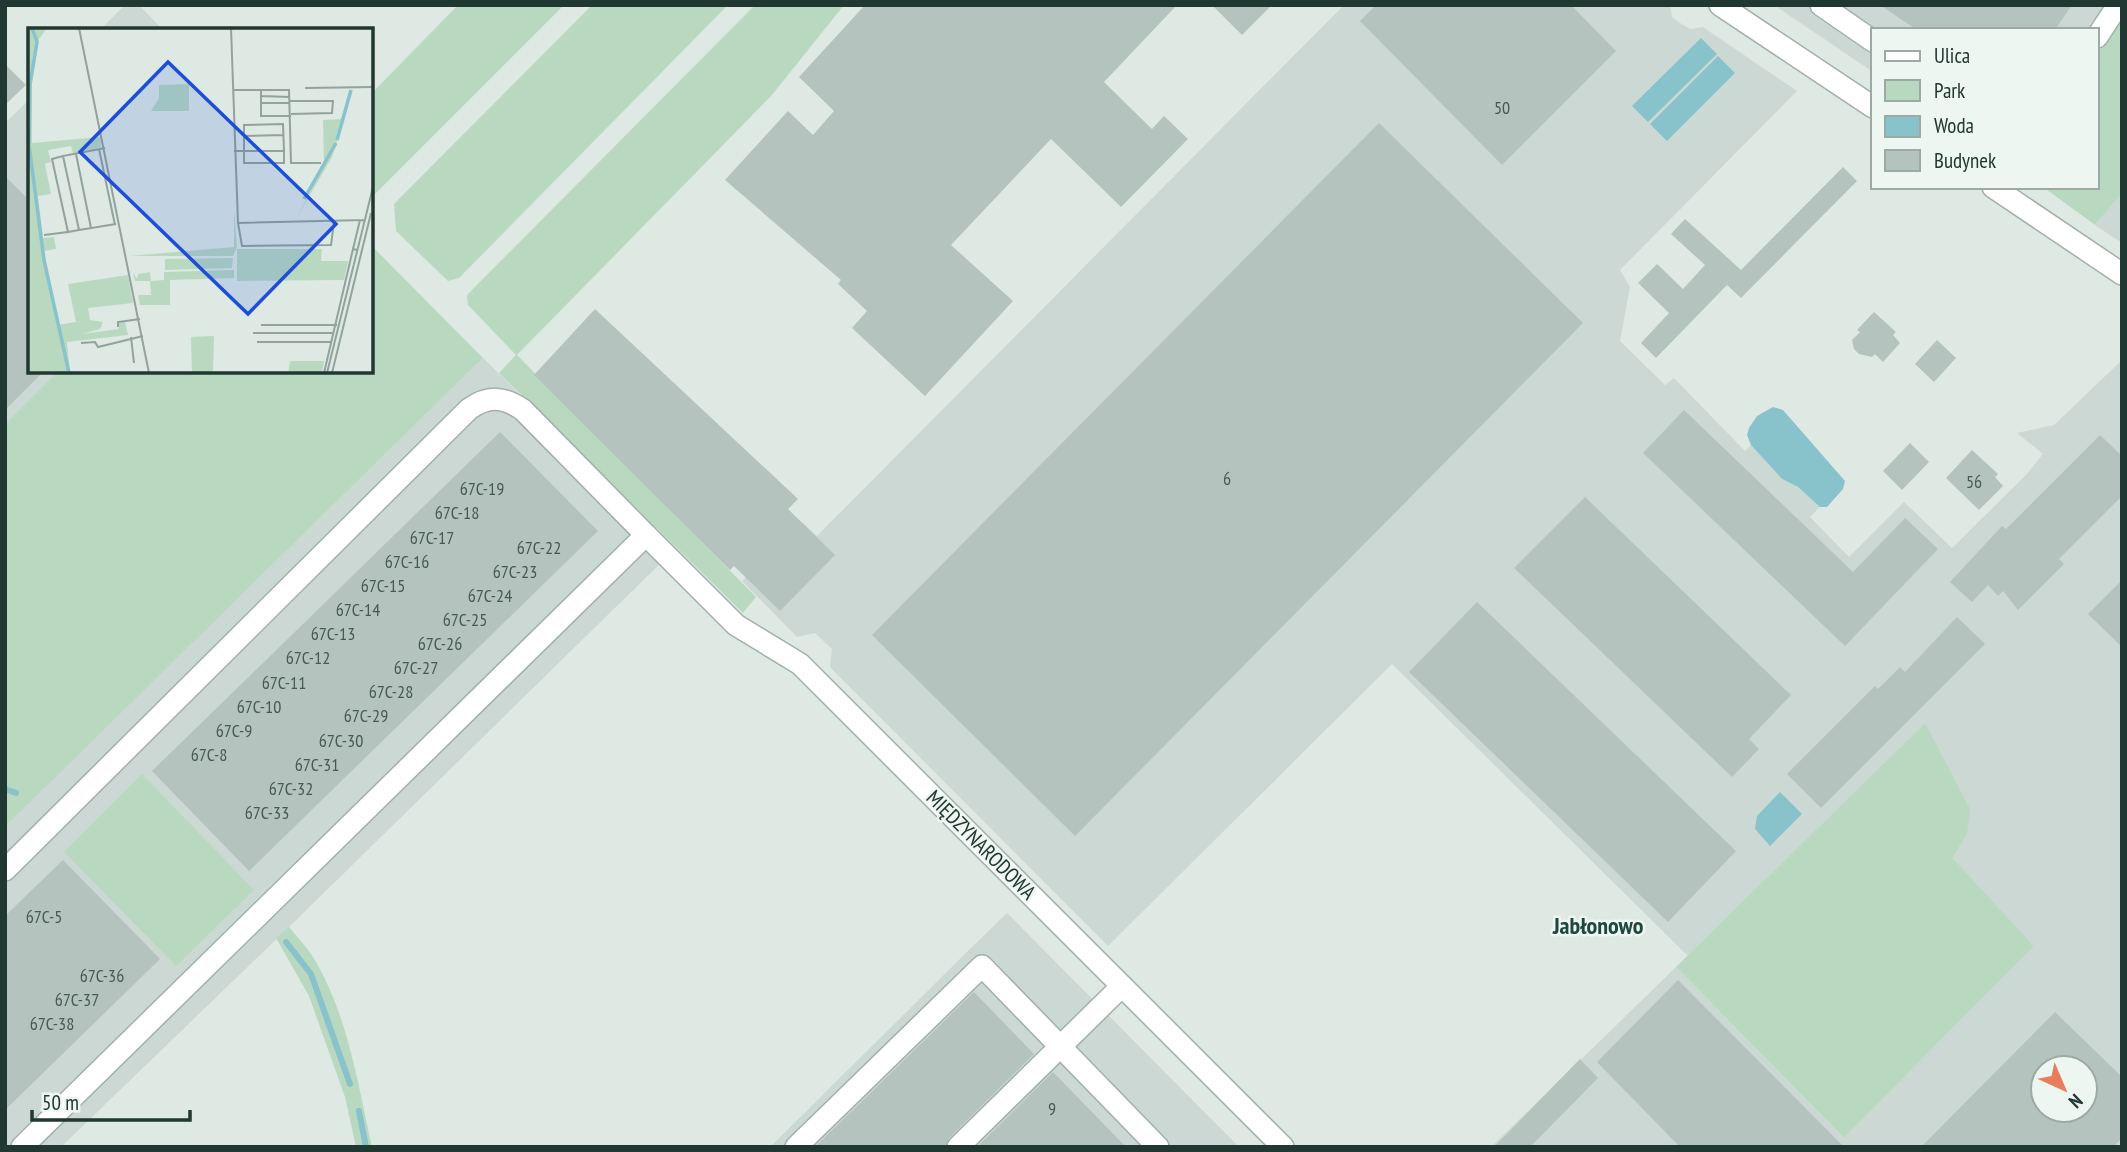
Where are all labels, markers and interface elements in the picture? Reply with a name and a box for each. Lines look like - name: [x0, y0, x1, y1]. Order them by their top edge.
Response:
- inset map: [28, 28, 373, 373]
- legend: [1871, 28, 2099, 189]
- text: Ulica: [1934, 42, 1970, 69]
- text: Park: [1934, 77, 1965, 104]
- house number: 50: [1494, 96, 1510, 119]
- text: Woda: [1934, 112, 1974, 139]
- text: Budynek: [1934, 147, 1996, 174]
- house number: 6: [1223, 467, 1231, 490]
- house number: 56: [1966, 470, 1982, 493]
- house number: 67C-19: [460, 477, 504, 500]
- house number: 67C-18: [435, 501, 479, 524]
- house number: 67C-17: [410, 526, 454, 549]
- house number: 67C-22: [517, 536, 561, 559]
- house number: 67C-16: [385, 550, 429, 573]
- house number: 67C-23: [493, 560, 537, 583]
- house number: 67C-15: [361, 574, 405, 597]
- house number: 67C-24: [468, 584, 512, 607]
- house number: 67C-14: [336, 598, 380, 621]
- house number: 67C-25: [443, 608, 487, 631]
- house number: 67C-13: [311, 622, 355, 645]
- house number: 67C-26: [418, 632, 462, 655]
- house number: 67C-12: [286, 646, 330, 669]
- house number: 67C-27: [394, 656, 438, 679]
- house number: 67C-11: [262, 671, 306, 694]
- house number: 67C-28: [369, 680, 413, 703]
- house number: 67C-10: [237, 695, 281, 718]
- house number: 67C-29: [344, 704, 388, 727]
- house number: 67C-9: [216, 719, 252, 742]
- house number: 67C-30: [319, 729, 363, 752]
- house number: 67C-8: [191, 743, 227, 766]
- house number: 67C-31: [295, 753, 339, 776]
- house number: 67C-32: [269, 777, 313, 800]
- street label: MIĘDZYNARODOWA: [921, 784, 1042, 905]
- house number: 67C-33: [245, 801, 289, 824]
- house number: 67C-5: [26, 905, 62, 928]
- district label: Jabłonowo: [1552, 910, 1644, 941]
- house number: 67C-36: [80, 964, 124, 987]
- house number: 67C-37: [55, 988, 99, 1011]
- house number: 67C-38: [30, 1012, 74, 1035]
- north arrow: [2029, 1054, 2099, 1124]
- scale bar: [32, 1078, 189, 1122]
- text: 50 m: [42, 1089, 79, 1116]
- text: N: [2064, 1089, 2088, 1113]
- house number: 9: [1048, 1097, 1056, 1120]

